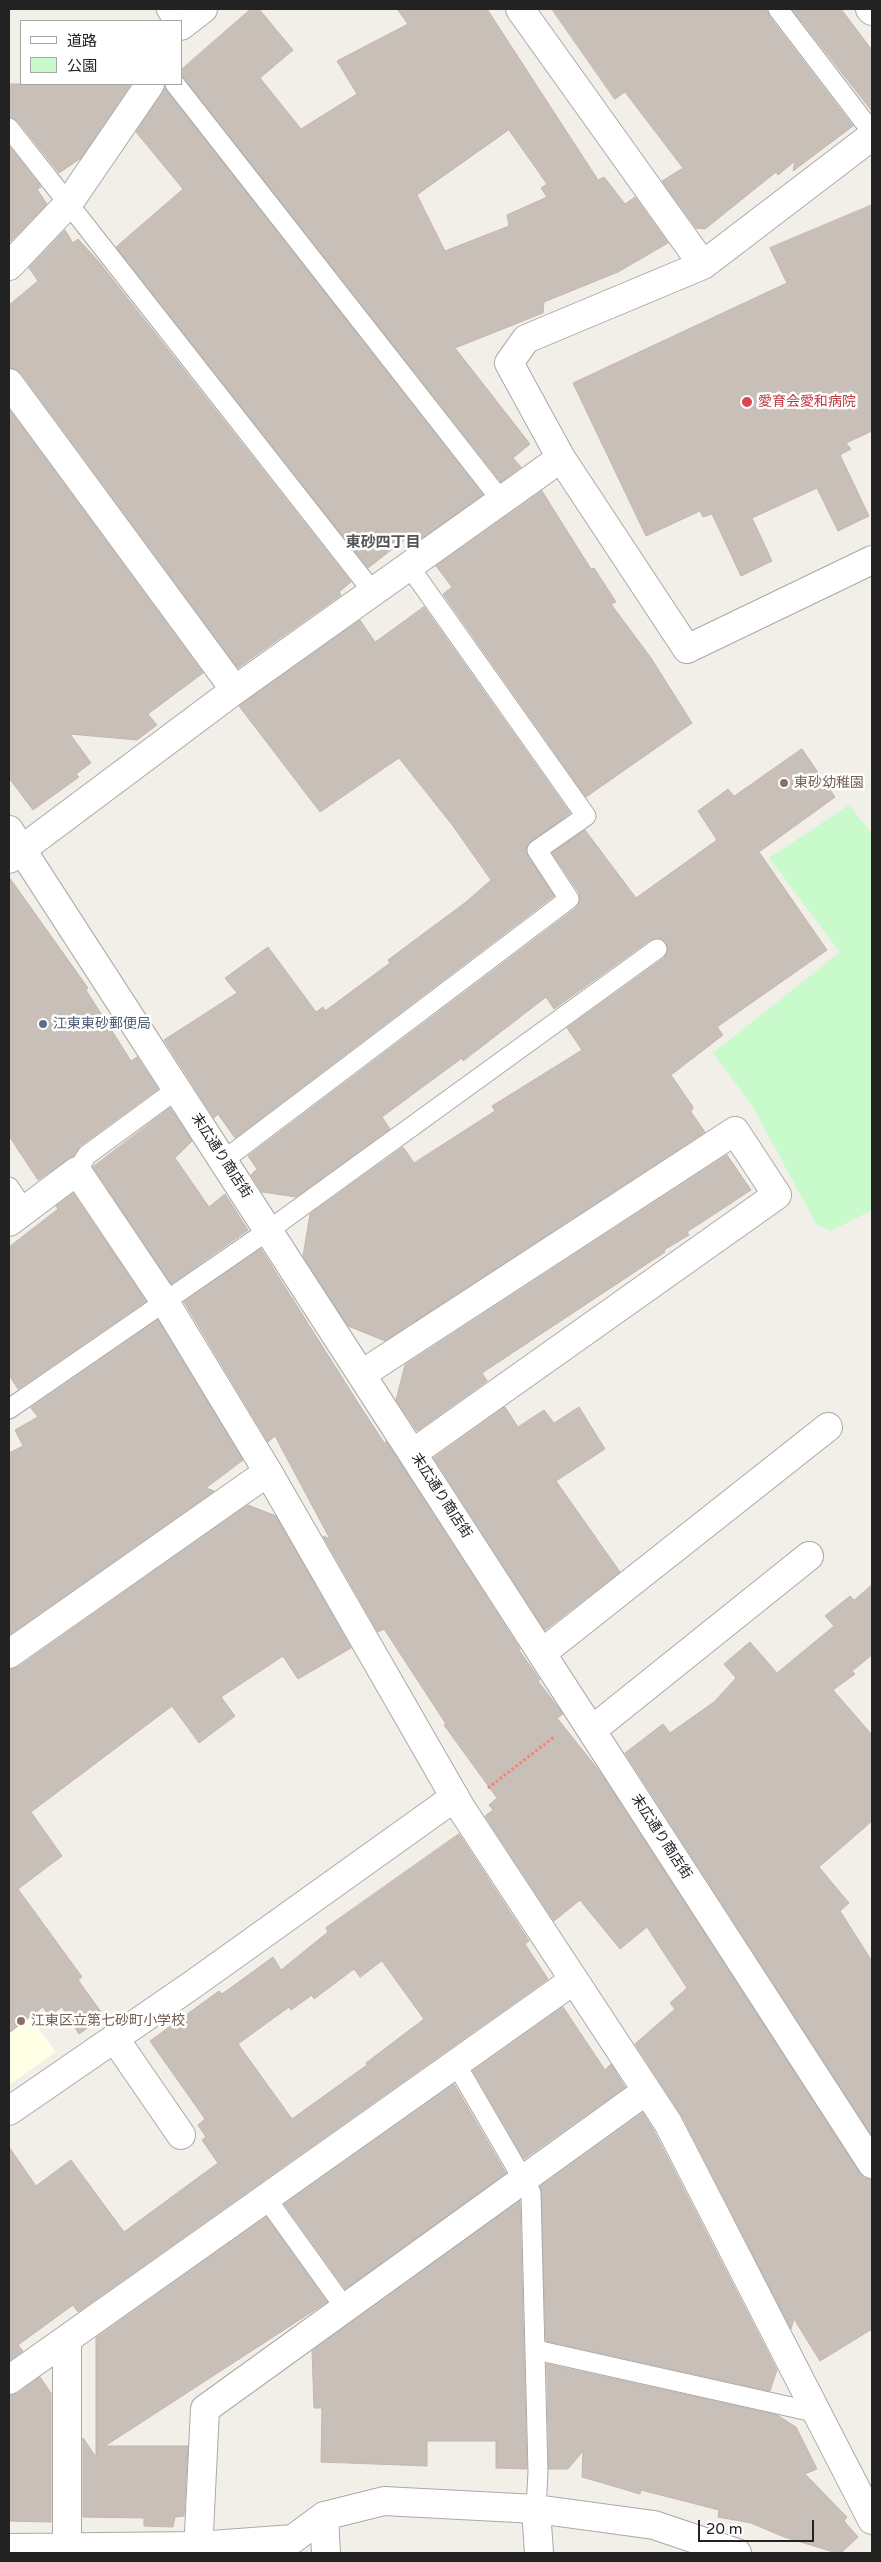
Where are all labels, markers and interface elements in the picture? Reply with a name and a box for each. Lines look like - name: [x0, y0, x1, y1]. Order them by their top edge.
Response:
- legend: [20, 20, 182, 85]
- text: 道路: [67, 32, 97, 50]
- text: 公園: [67, 57, 97, 75]
- place label: 愛育会愛和病院: [758, 394, 856, 410]
- marker: 愛育会愛和病院: [740, 395, 754, 409]
- district label: 東砂四丁目: [346, 534, 420, 552]
- place label: 東砂幼稚園: [794, 775, 864, 791]
- marker: 東砂幼稚園: [778, 777, 790, 789]
- place label: 江東東砂郵便局: [53, 1016, 151, 1032]
- marker: 江東東砂郵便局: [37, 1018, 49, 1030]
- street label: 末広通り商店街: [187, 1110, 255, 1202]
- street label: 末広通り商店街: [407, 1450, 475, 1542]
- street label: 末広通り商店街: [627, 1791, 695, 1883]
- place label: 江東区立第七砂町小学校: [31, 2013, 185, 2029]
- marker: 江東区立第七砂町小学校: [15, 2015, 27, 2027]
- scale bar: [701, 2510, 817, 2542]
- text: 20 m: [706, 2520, 743, 2538]

